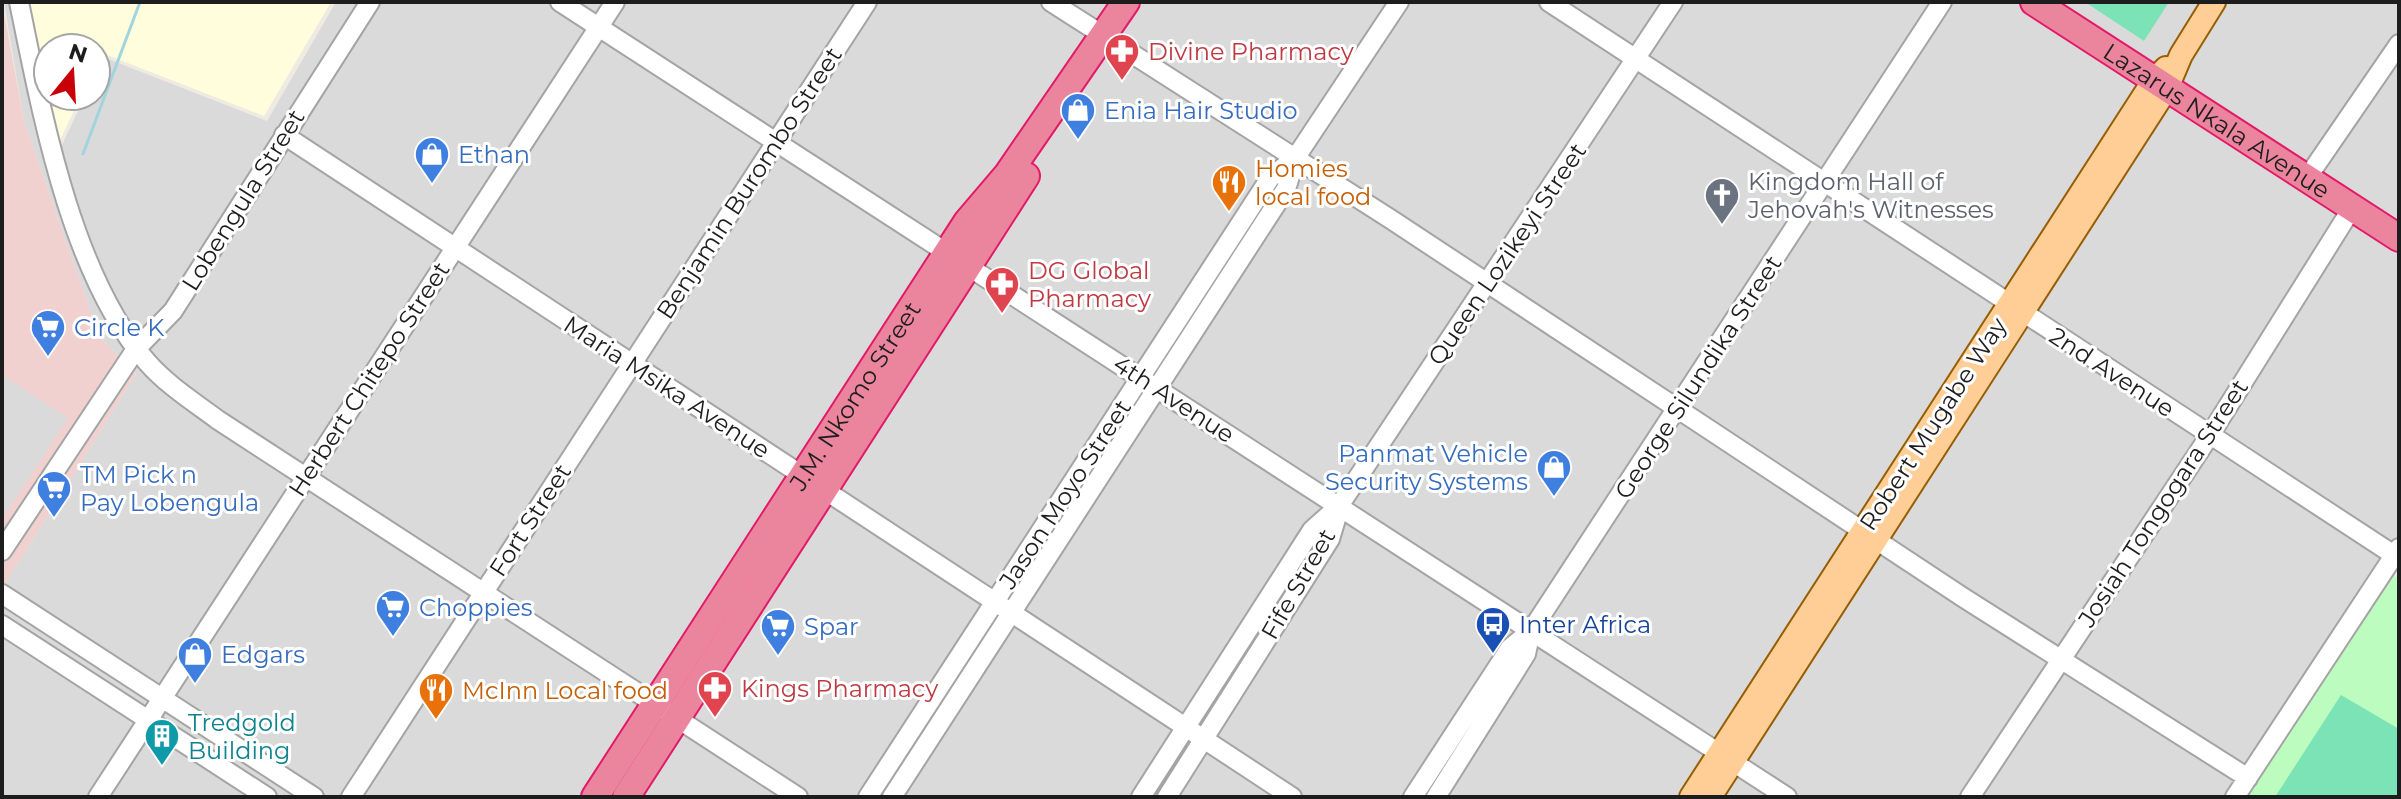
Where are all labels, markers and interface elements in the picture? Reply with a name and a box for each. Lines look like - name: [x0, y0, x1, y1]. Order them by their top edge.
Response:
- north arrow: [32, 32, 112, 112]
- pharmacy icon: Divine Pharmacy: [1103, 32, 1141, 82]
- place label: Divine Pharmacy: [1148, 37, 1354, 66]
- street label: Lazarus Nkala Avenue: [2098, 37, 2336, 204]
- text: N: [65, 38, 91, 69]
- street label: Benjamin Burombo Street: [650, 41, 848, 324]
- shop icon: Enia Hair Studio: [1059, 91, 1097, 141]
- place label: Enia Hair Studio: [1104, 96, 1298, 125]
- street label: Lobengula Street: [176, 104, 311, 296]
- shop icon: Ethan: [413, 135, 451, 185]
- street label: Queen Lozikeyi Street: [1422, 137, 1592, 371]
- place label: Ethan: [458, 140, 530, 169]
- place label: Homies local food: [1255, 154, 1371, 211]
- restaurant icon: Homies local food: [1210, 163, 1248, 213]
- place label: Kingdom Hall of Jehovah's Witnesses: [1747, 167, 1994, 224]
- church icon: Kingdom Hall of Jehovah's Witnesses: [1703, 176, 1741, 226]
- street label: George Silundika Street: [1608, 250, 1788, 504]
- street label: Herbert Chitepo Street: [282, 256, 456, 502]
- place label: DG Global Pharmacy: [1028, 256, 1151, 313]
- pharmacy icon: DG Global Pharmacy: [983, 265, 1021, 315]
- street label: J.M. Nkomo Street: [782, 296, 926, 496]
- supermarket icon: Circle K: [29, 308, 67, 358]
- street label: Maria Msika Avenue: [559, 310, 775, 464]
- street label: Robert Mugabe Way: [1853, 312, 2013, 536]
- place label: Circle K: [74, 313, 164, 342]
- street label: 2nd Avenue: [2044, 321, 2180, 423]
- street label: 4th Avenue: [1108, 349, 1240, 449]
- street label: Josiah Tongogara Street: [2071, 374, 2254, 633]
- street label: Jason Moyo Street: [992, 394, 1137, 595]
- place label: Panmat Vehicle Security Systems: [1325, 439, 1528, 496]
- shop icon: Panmat Vehicle Security Systems: [1535, 448, 1573, 498]
- street label: Fort Street: [483, 458, 577, 582]
- place label: TM Pick n Pay Lobengula: [80, 460, 259, 517]
- supermarket icon: TM Pick n Pay Lobengula: [35, 469, 73, 519]
- street label: Fife Street: [1255, 523, 1341, 644]
- supermarket icon: Choppies: [374, 588, 412, 638]
- place label: Choppies: [419, 593, 533, 622]
- bus stop icon: Inter Africa: [1474, 605, 1512, 655]
- supermarket icon: Spar: [759, 607, 797, 657]
- place label: Inter Africa: [1519, 610, 1651, 639]
- place label: Spar: [804, 612, 859, 641]
- shop icon: Edgars: [176, 635, 214, 685]
- place label: Edgars: [221, 640, 305, 669]
- pharmacy icon: Kings Pharmacy: [696, 669, 734, 719]
- restaurant icon: McInn Local food: [417, 671, 455, 721]
- place label: Kings Pharmacy: [741, 674, 938, 703]
- place label: McInn Local food: [462, 676, 668, 705]
- place label: Tredgold Building: [188, 708, 296, 765]
- building icon: Tredgold Building: [143, 717, 181, 767]

